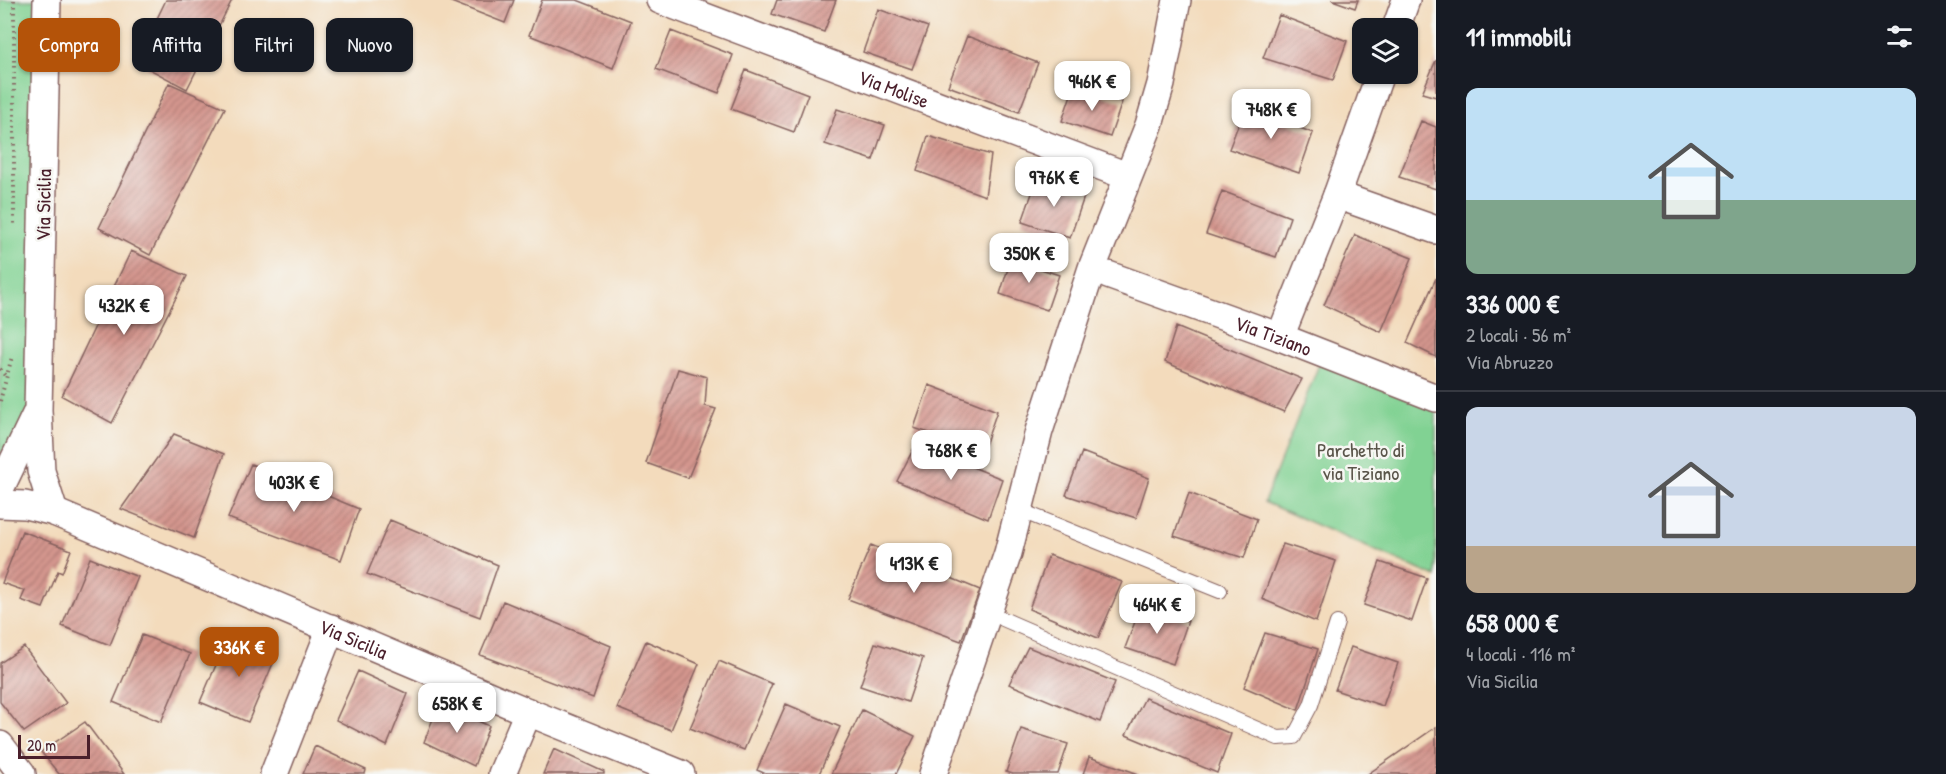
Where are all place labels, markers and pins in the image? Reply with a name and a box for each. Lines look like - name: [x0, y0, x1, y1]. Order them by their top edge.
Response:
- pin: 946K €: [1043, 61, 1141, 112]
- pin: 748K €: [1222, 89, 1320, 140]
- pin: 976K €: [1005, 157, 1103, 208]
- pin: 350K €: [980, 233, 1078, 284]
- pin: 432K €: [75, 285, 173, 336]
- pin: 768K €: [902, 430, 1000, 481]
- pin: 403K €: [245, 462, 343, 513]
- pin: 413K €: [865, 543, 963, 594]
- pin: 464K €: [1108, 584, 1206, 635]
- pin: 336K €: [190, 627, 288, 678]
- pin: 658K €: [408, 683, 506, 734]

